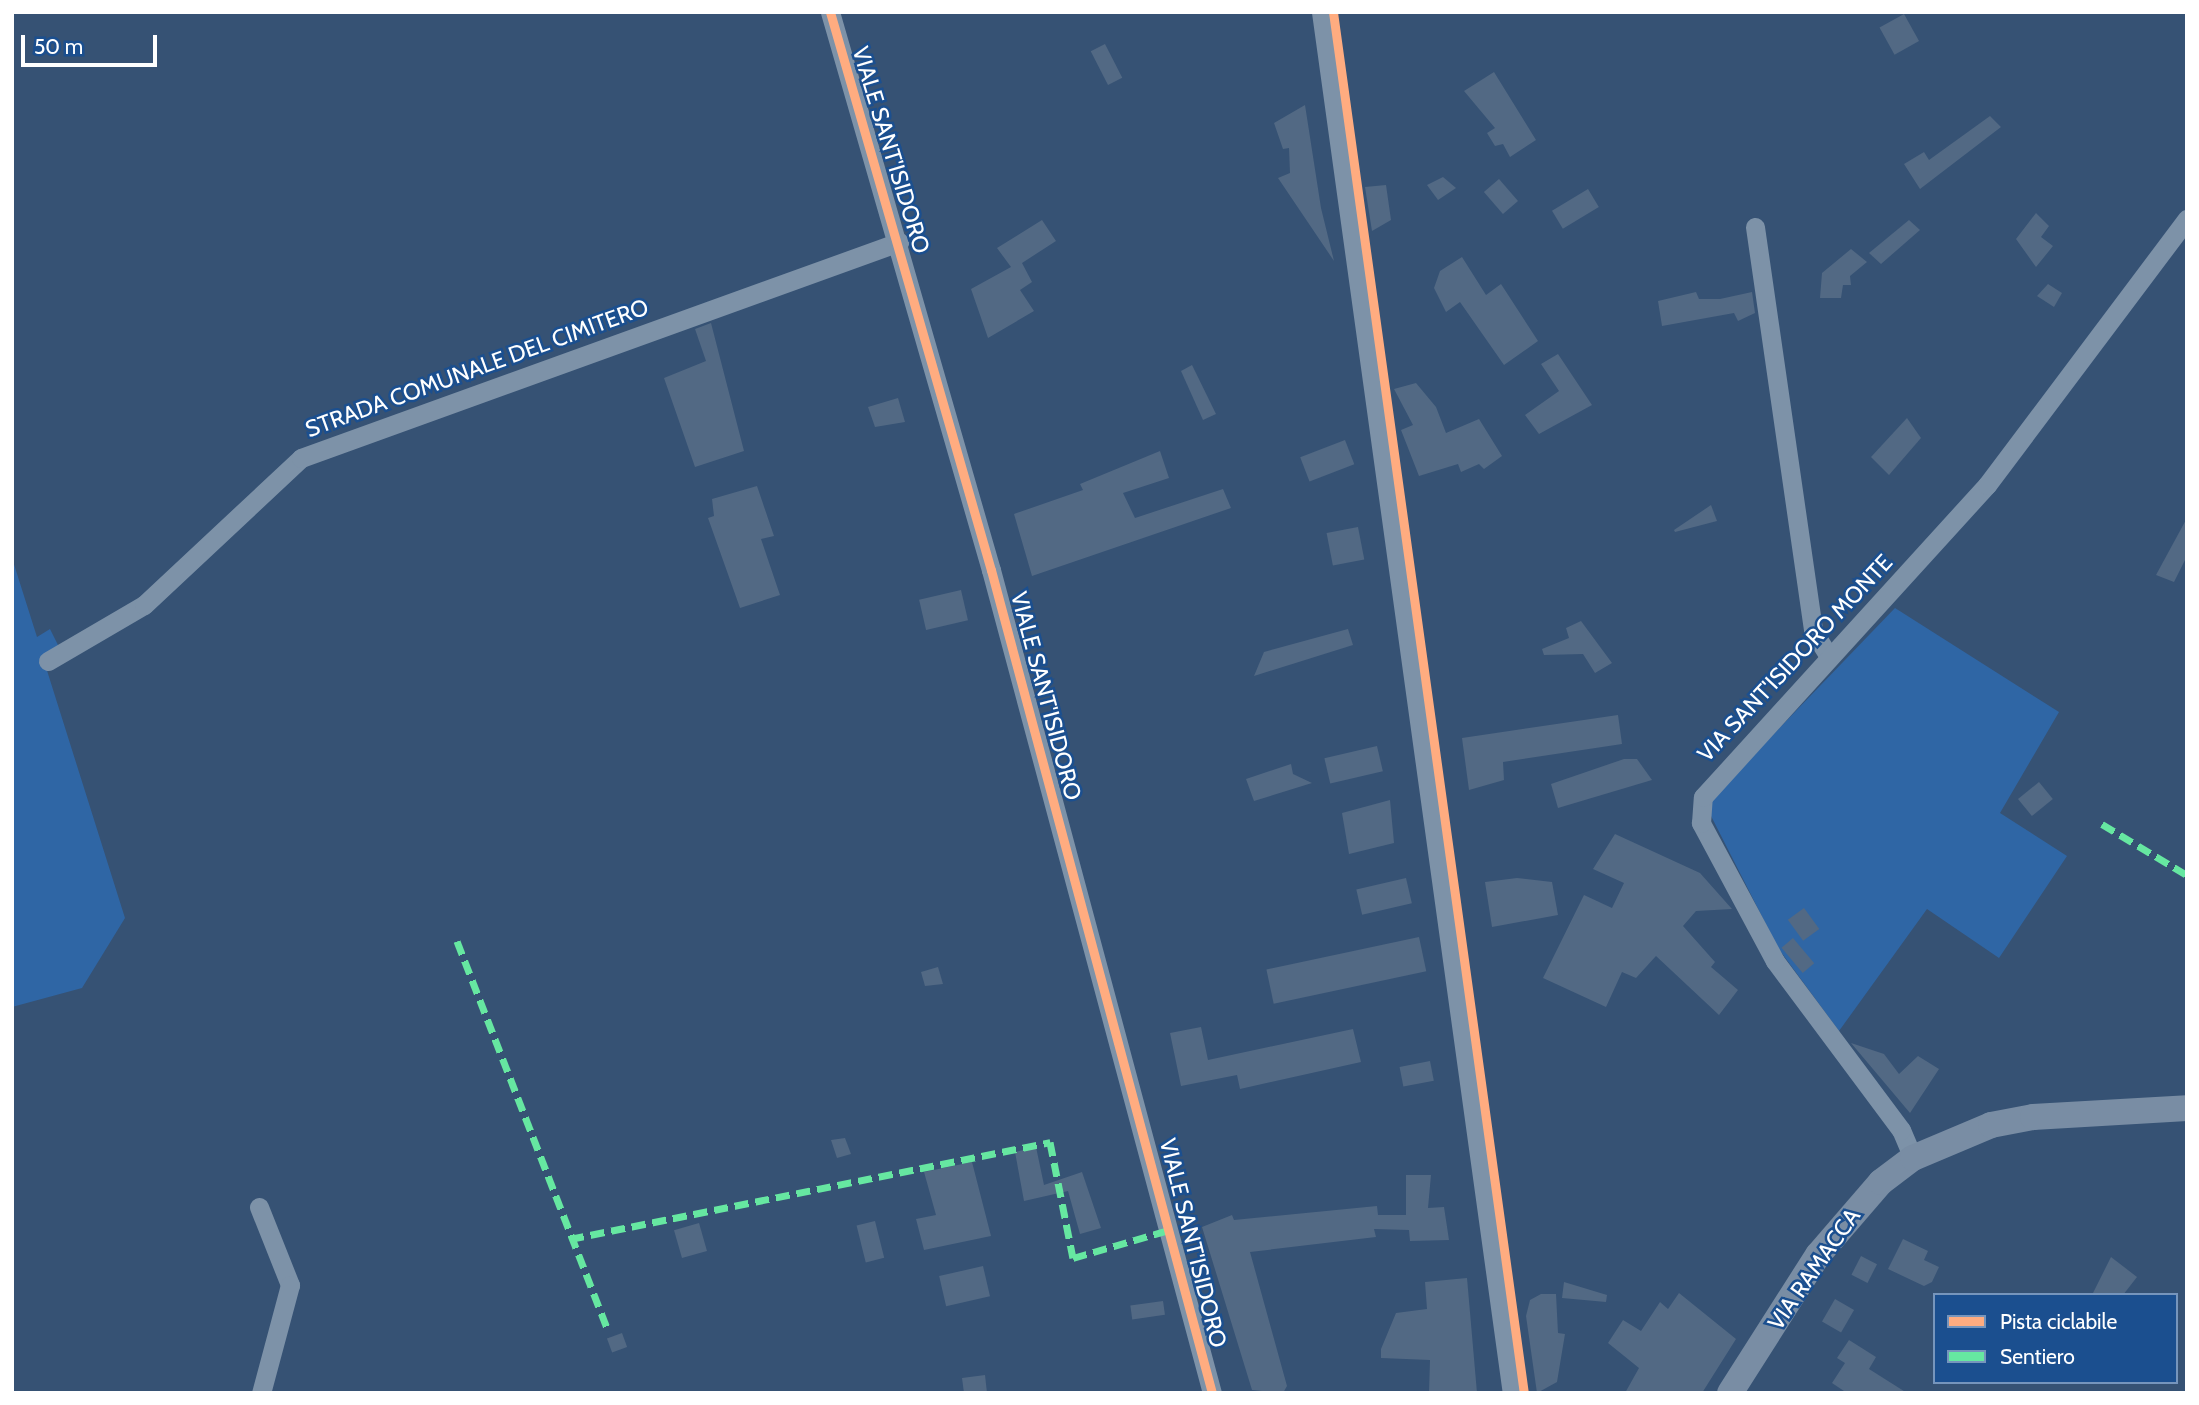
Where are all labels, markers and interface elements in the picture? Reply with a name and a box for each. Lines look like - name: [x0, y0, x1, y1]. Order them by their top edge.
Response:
- scale bar: [24, 21, 161, 65]
- text: 50 m: [34, 34, 83, 59]
- street label: VIALE SANT'ISIDORO: [846, 43, 936, 257]
- street label: STRADA COMUNALE DEL CIMITERO: [302, 293, 652, 443]
- street label: VIA SANT'ISIDORO MONTE: [1692, 549, 1898, 767]
- street label: VIALE SANT'ISIDORO: [1005, 589, 1087, 803]
- street label: VIALE SANT'ISIDORO: [1154, 1136, 1232, 1350]
- street label: VIA RAMACCA: [1762, 1203, 1866, 1335]
- legend: [1933, 1293, 2178, 1384]
- text: Pista ciclabile: [2000, 1309, 2117, 1334]
- text: Sentiero: [2000, 1344, 2075, 1369]

